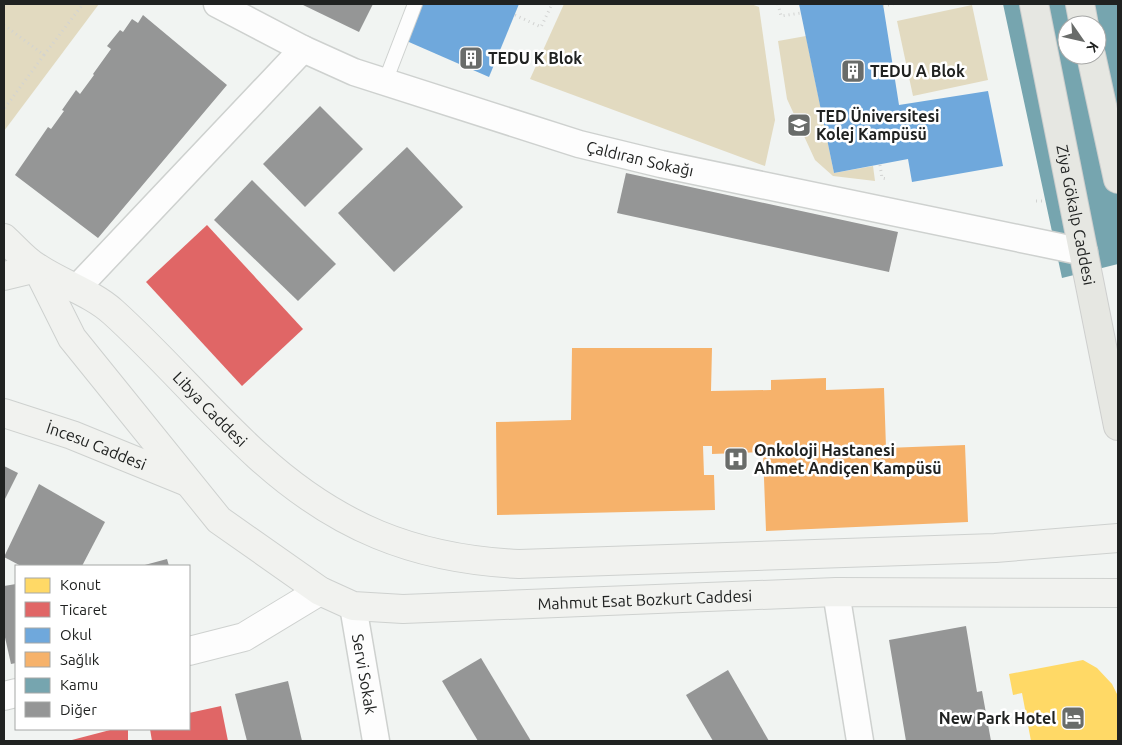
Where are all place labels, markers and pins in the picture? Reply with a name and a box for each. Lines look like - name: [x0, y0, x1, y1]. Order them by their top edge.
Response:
- building icon: TEDU K Blok: [458, 45, 484, 71]
- place label: TEDU K Blok: [488, 49, 582, 67]
- building icon: TEDU A Blok: [840, 58, 866, 84]
- place label: TEDU A Blok: [870, 62, 965, 80]
- place label: TED Üniversitesi Kolej Kampüsü: [816, 106, 939, 143]
- school or university icon: TED Üniversitesi Kolej Kampüsü: [786, 112, 812, 138]
- place label: Onkoloji Hastanesi Ahmet Andiçen Kampüsü: [754, 441, 942, 478]
- hospital icon: Onkoloji Hastanesi Ahmet Andiçen Kampüsü: [723, 446, 749, 472]
- hotel icon: New Park Hotel: [1060, 705, 1086, 731]
- place label: New Park Hotel: [939, 709, 1056, 727]

